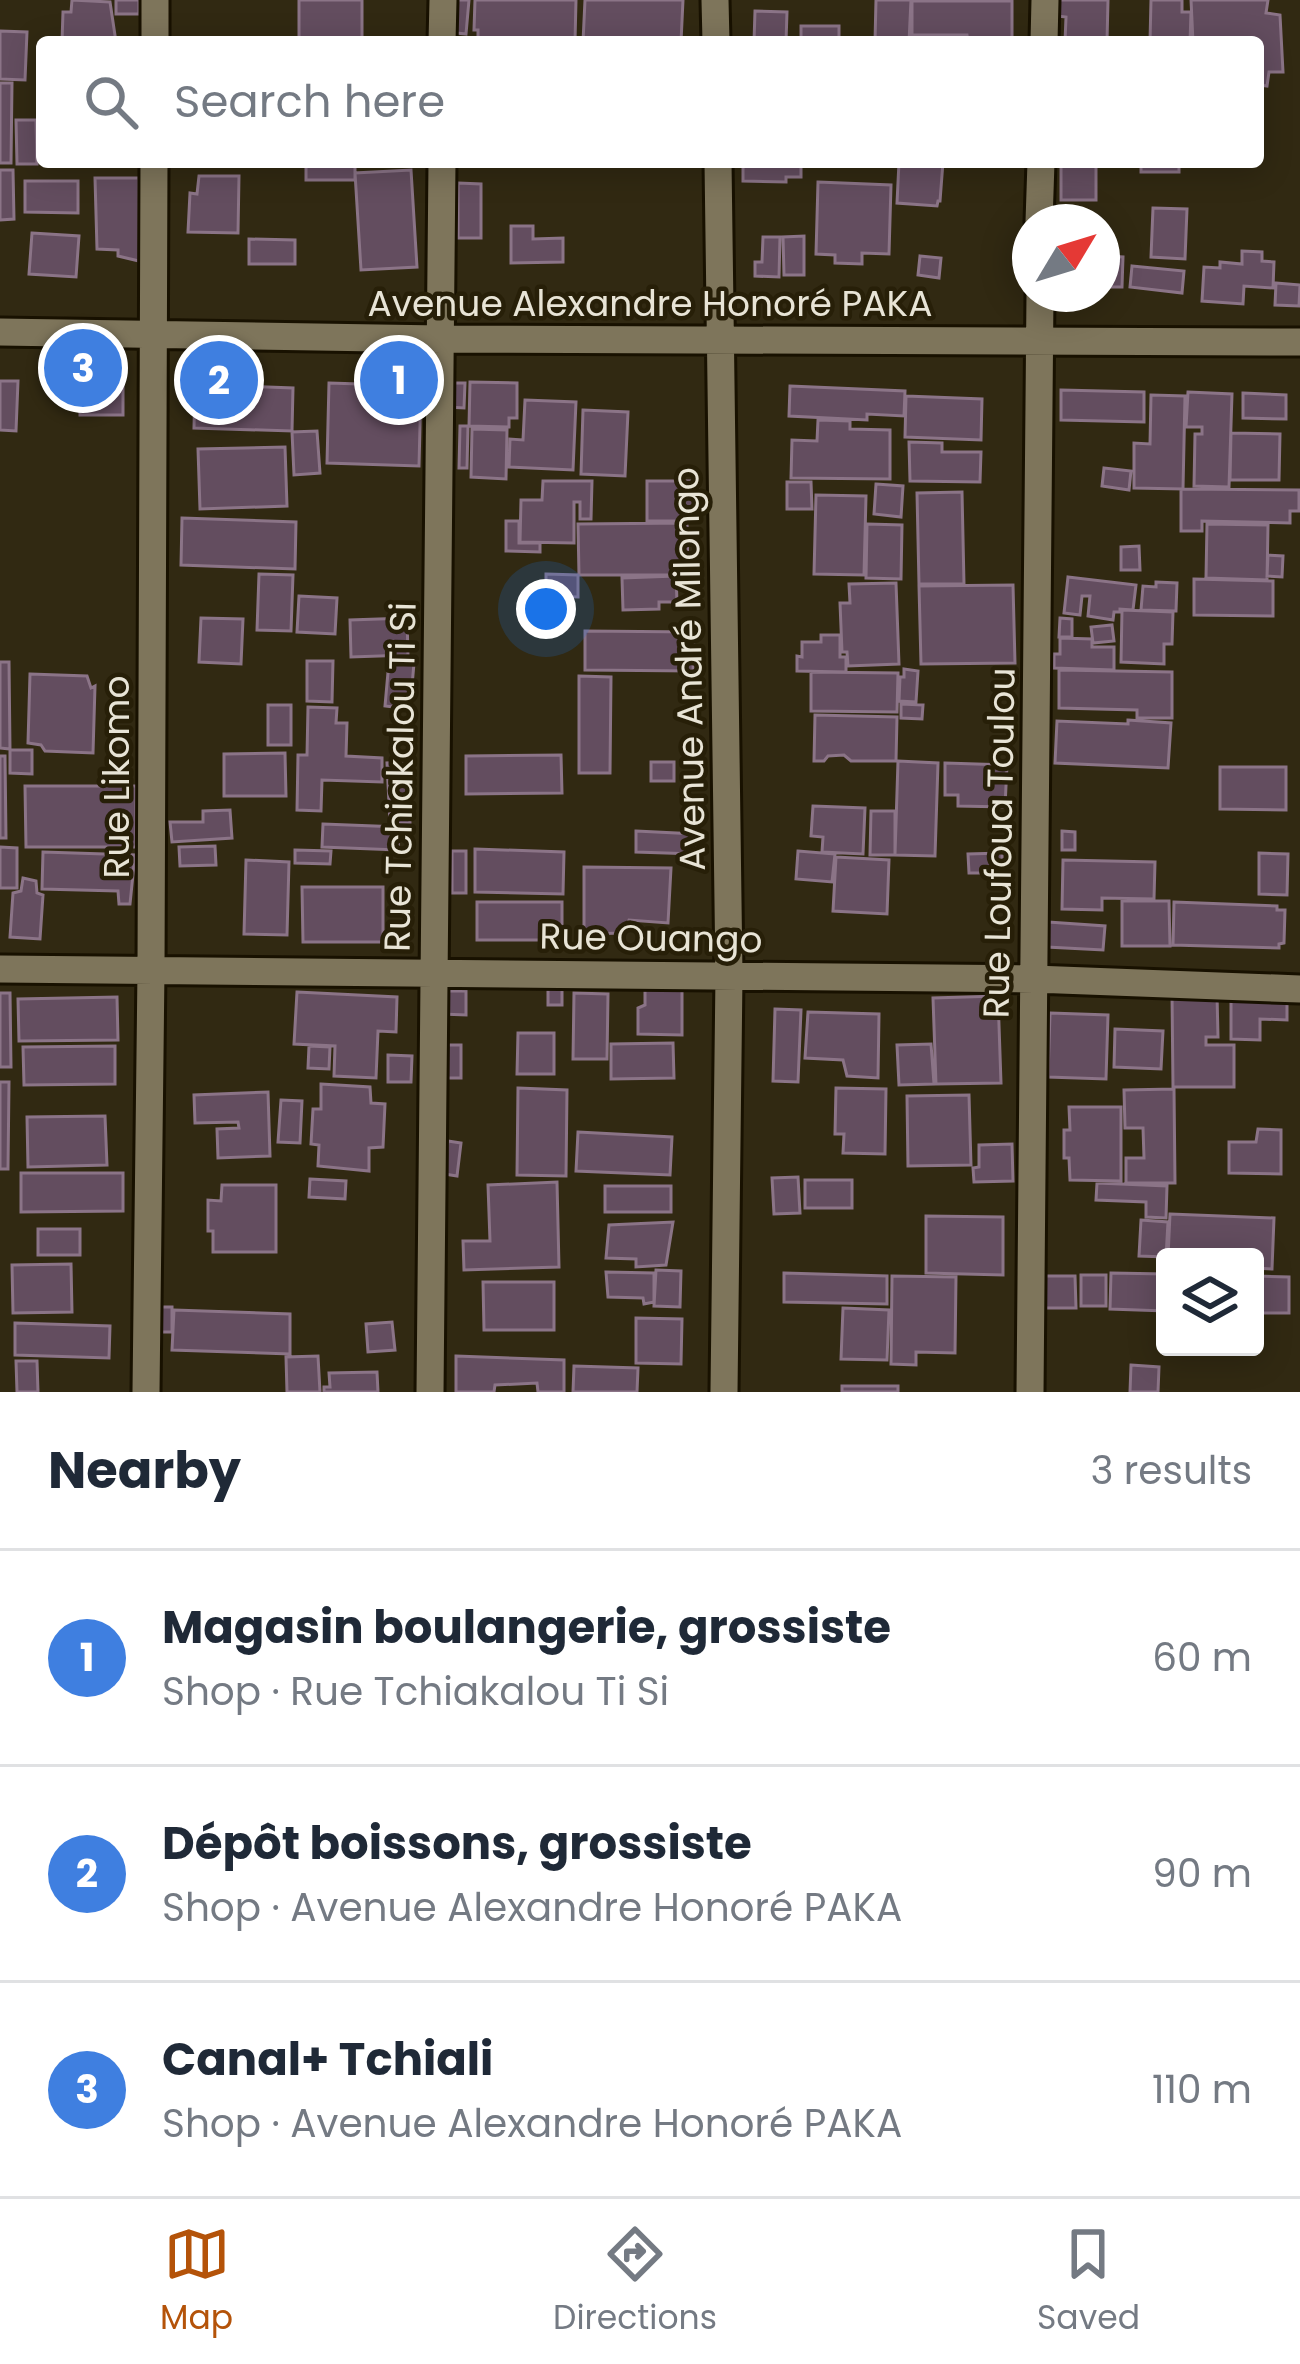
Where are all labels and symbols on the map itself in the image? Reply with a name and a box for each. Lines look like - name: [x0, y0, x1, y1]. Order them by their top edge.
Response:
- north arrow: [1012, 204, 1120, 312]
- street label: Avenue Alexandre Honoré PAKA: [368, 278, 932, 329]
- pin: 3: [44, 323, 122, 413]
- pin: 2: [180, 335, 258, 425]
- pin: 1: [360, 335, 438, 425]
- street label: Avenue André Milongo: [660, 467, 718, 871]
- your location: [516, 579, 576, 639]
- street label: Rue Tchiakalou Ti Si: [371, 602, 429, 952]
- street label: Rue Loufoua Toulou: [970, 667, 1028, 1019]
- street label: Rue Likomo: [91, 676, 142, 878]
- street label: Rue Ouango: [539, 911, 763, 965]

